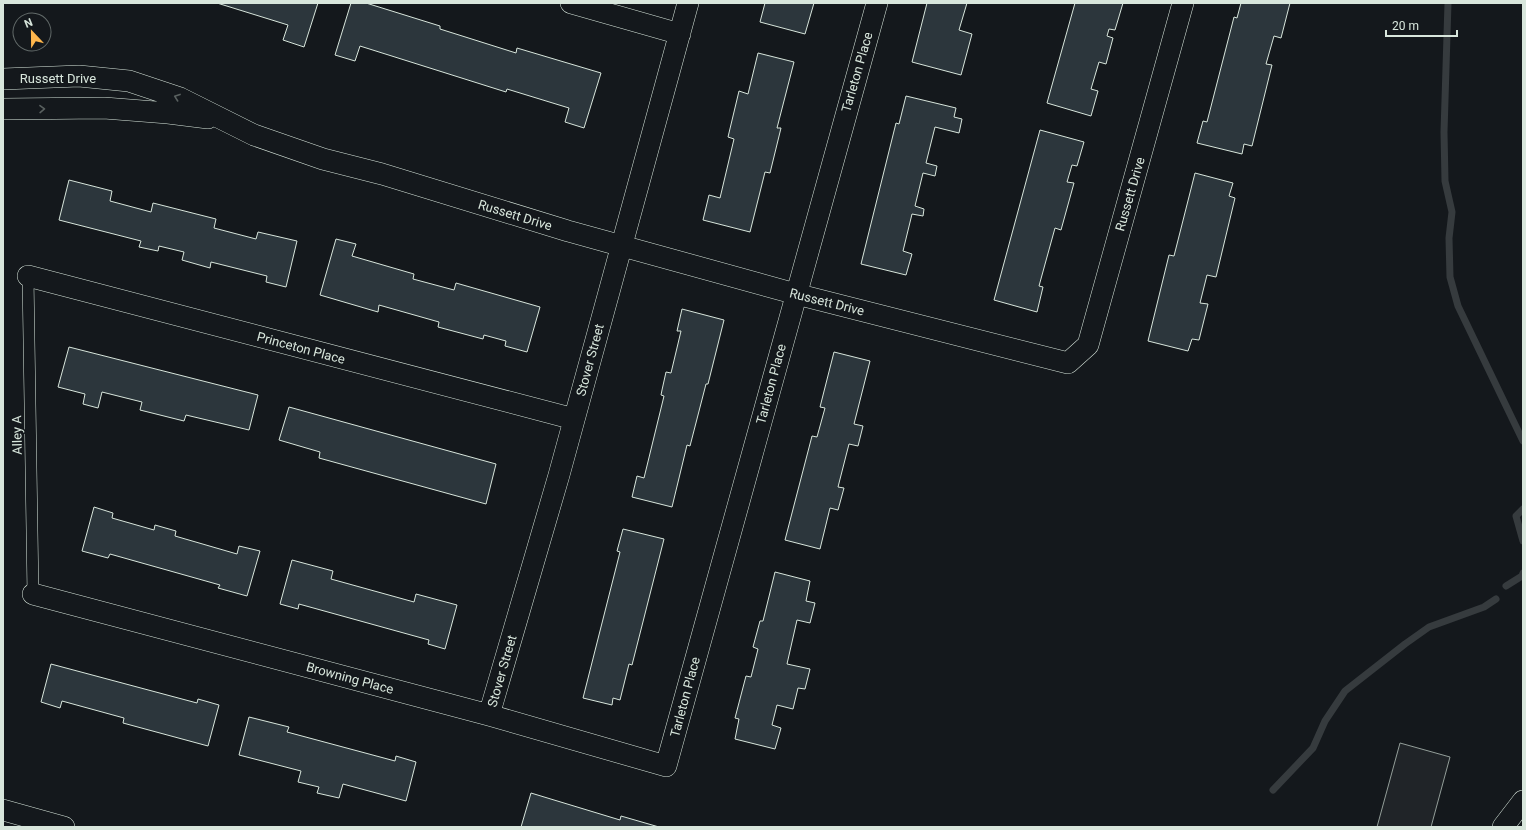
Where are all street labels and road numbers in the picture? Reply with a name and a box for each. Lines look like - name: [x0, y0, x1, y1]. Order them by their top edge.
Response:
- street label: Tarleton Place: [838, 30, 876, 114]
- street label: Russett Drive: [20, 71, 96, 86]
- street label: Russett Drive: [1112, 155, 1148, 233]
- street label: Russett Drive: [476, 197, 554, 233]
- street label: Russett Drive: [788, 285, 866, 319]
- street label: Stover Street: [573, 322, 607, 398]
- street label: Princeton Place: [255, 329, 347, 367]
- street label: Tarleton Place: [753, 342, 789, 426]
- street label: Alley A: [9, 415, 25, 455]
- street label: Stover Street: [485, 633, 519, 709]
- street label: Tarleton Place: [667, 655, 703, 739]
- street label: Browning Place: [305, 659, 395, 697]

